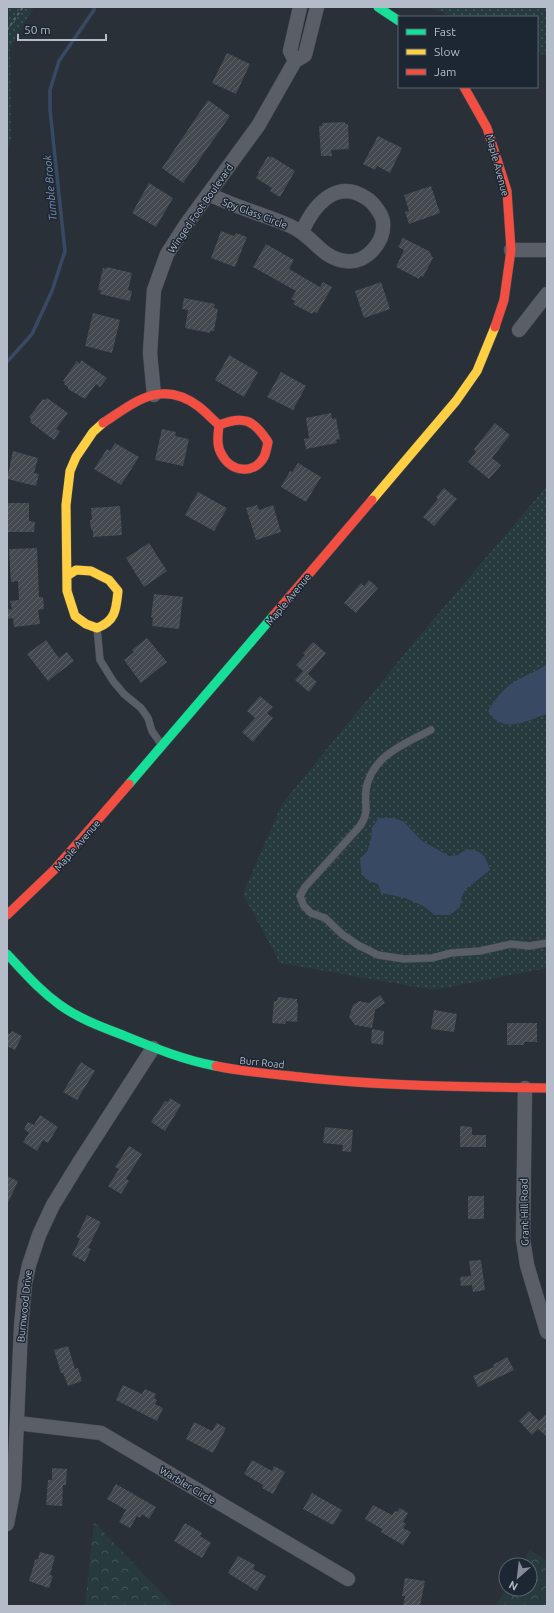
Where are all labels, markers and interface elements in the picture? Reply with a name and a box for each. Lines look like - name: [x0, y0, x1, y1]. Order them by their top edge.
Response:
- scale bar: [18, 16, 106, 42]
- legend: [398, 16, 538, 88]
- text: 50 m: [24, 23, 51, 36]
- text: Fast: [434, 25, 456, 38]
- text: Slow: [434, 45, 460, 58]
- text: Jam: [434, 65, 456, 78]
- street label: Maple Avenue: [484, 133, 511, 197]
- water label: Tumble Brook: [41, 154, 59, 221]
- street label: Winged Foot Boulevard: [166, 162, 235, 255]
- street label: Spy Glass Circle: [221, 196, 289, 231]
- street label: Maple Avenue: [264, 571, 313, 627]
- street label: Maple Avenue: [52, 818, 102, 873]
- street label: Burr Road: [239, 1055, 285, 1070]
- street label: Grant Hill Road: [518, 1178, 531, 1246]
- street label: Burnwood Drive: [15, 1269, 34, 1343]
- street label: Warbler Circle: [158, 1464, 218, 1506]
- north arrow: [498, 1557, 538, 1597]
- text: N: [507, 1579, 520, 1593]

